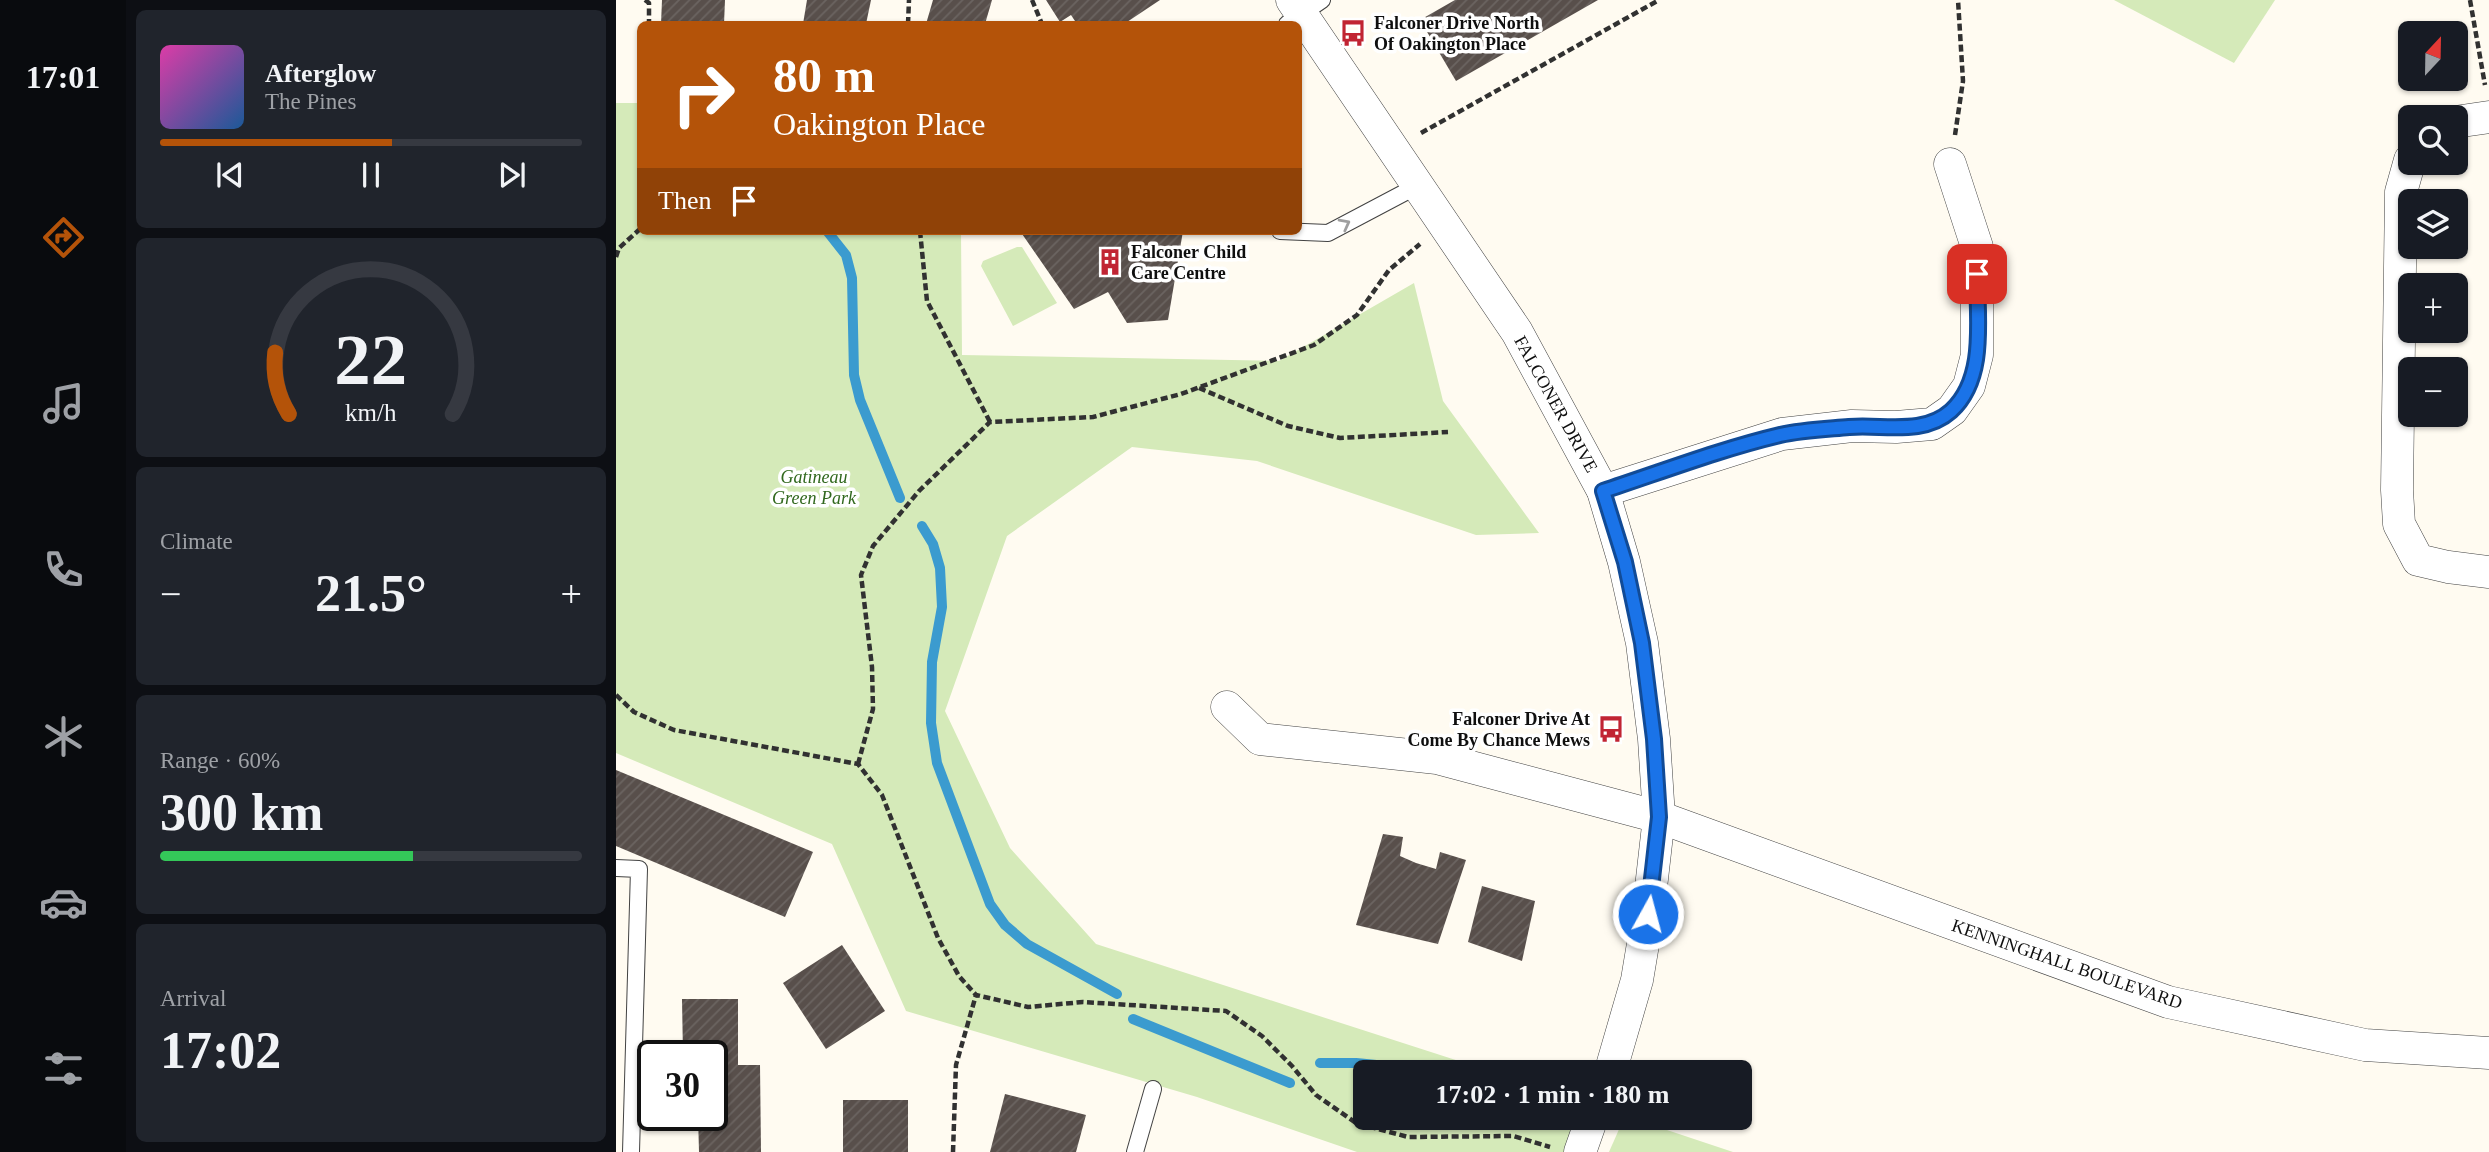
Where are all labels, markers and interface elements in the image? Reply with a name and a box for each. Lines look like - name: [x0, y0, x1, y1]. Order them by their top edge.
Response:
- place label: Falconer Drive North Of Oakington Place: [1374, 13, 1540, 54]
- bus stop icon: Falconer Drive North Of Oakington Place: [1338, 18, 1368, 48]
- north arrow: [2398, 21, 2468, 91]
- map controls: [2398, 21, 2468, 427]
- text: 80 m: [773, 48, 875, 103]
- icon: right: [658, 49, 749, 140]
- text: 17:01: [26, 59, 100, 95]
- text: Afterglow: [265, 59, 376, 88]
- text: The Pines: [265, 89, 356, 114]
- button: search: [2398, 105, 2468, 175]
- text: Oakington Place: [773, 106, 985, 142]
- icon: previous: [211, 156, 249, 194]
- icon: pause: [352, 156, 390, 194]
- icon: next: [493, 156, 531, 194]
- icon: arrive: [725, 182, 763, 220]
- text: Then: [658, 186, 711, 215]
- button: layers: [2398, 189, 2468, 259]
- icon: directions: [39, 213, 88, 262]
- one-way arrow: [1338, 219, 1350, 232]
- place label: Falconer Child Care Centre: [1131, 242, 1246, 283]
- pin: [1947, 244, 2007, 304]
- building icon: Falconer Child Care Centre: [1095, 247, 1125, 277]
- icon: arrive: [1958, 255, 1996, 293]
- button: +: [2398, 273, 2468, 343]
- text: 22: [335, 319, 407, 400]
- street label: FALCONER DRIVE: [1510, 332, 1602, 476]
- button: −: [2398, 357, 2468, 427]
- icon: music: [39, 379, 88, 428]
- text: km/h: [345, 398, 397, 425]
- park label: Gatineau Green Park: [772, 467, 857, 508]
- text: Climate: [160, 529, 233, 554]
- icon: phone: [39, 545, 88, 594]
- text: 21.5°: [315, 565, 427, 622]
- text: −: [160, 573, 181, 615]
- text: +: [561, 573, 582, 615]
- place label: Falconer Drive At Come By Chance Mews: [1408, 709, 1590, 750]
- icon: climate: [39, 712, 88, 761]
- bus stop icon: Falconer Drive At Come By Chance Mews: [1596, 714, 1626, 744]
- text: Range · 60%: [160, 748, 280, 773]
- text: 300 km: [160, 784, 323, 841]
- position arrow: [1611, 877, 1685, 951]
- icon: car: [39, 878, 88, 927]
- street label: KENNINGHALL BOULEVARD: [1949, 915, 2185, 1013]
- text: Arrival: [160, 986, 226, 1011]
- text: 17:02: [160, 1022, 281, 1079]
- speed limit sign: 30: [637, 1040, 728, 1131]
- icon: filters: [39, 1044, 88, 1093]
- text: 17:02 · 1 min · 180 m: [1436, 1080, 1670, 1109]

